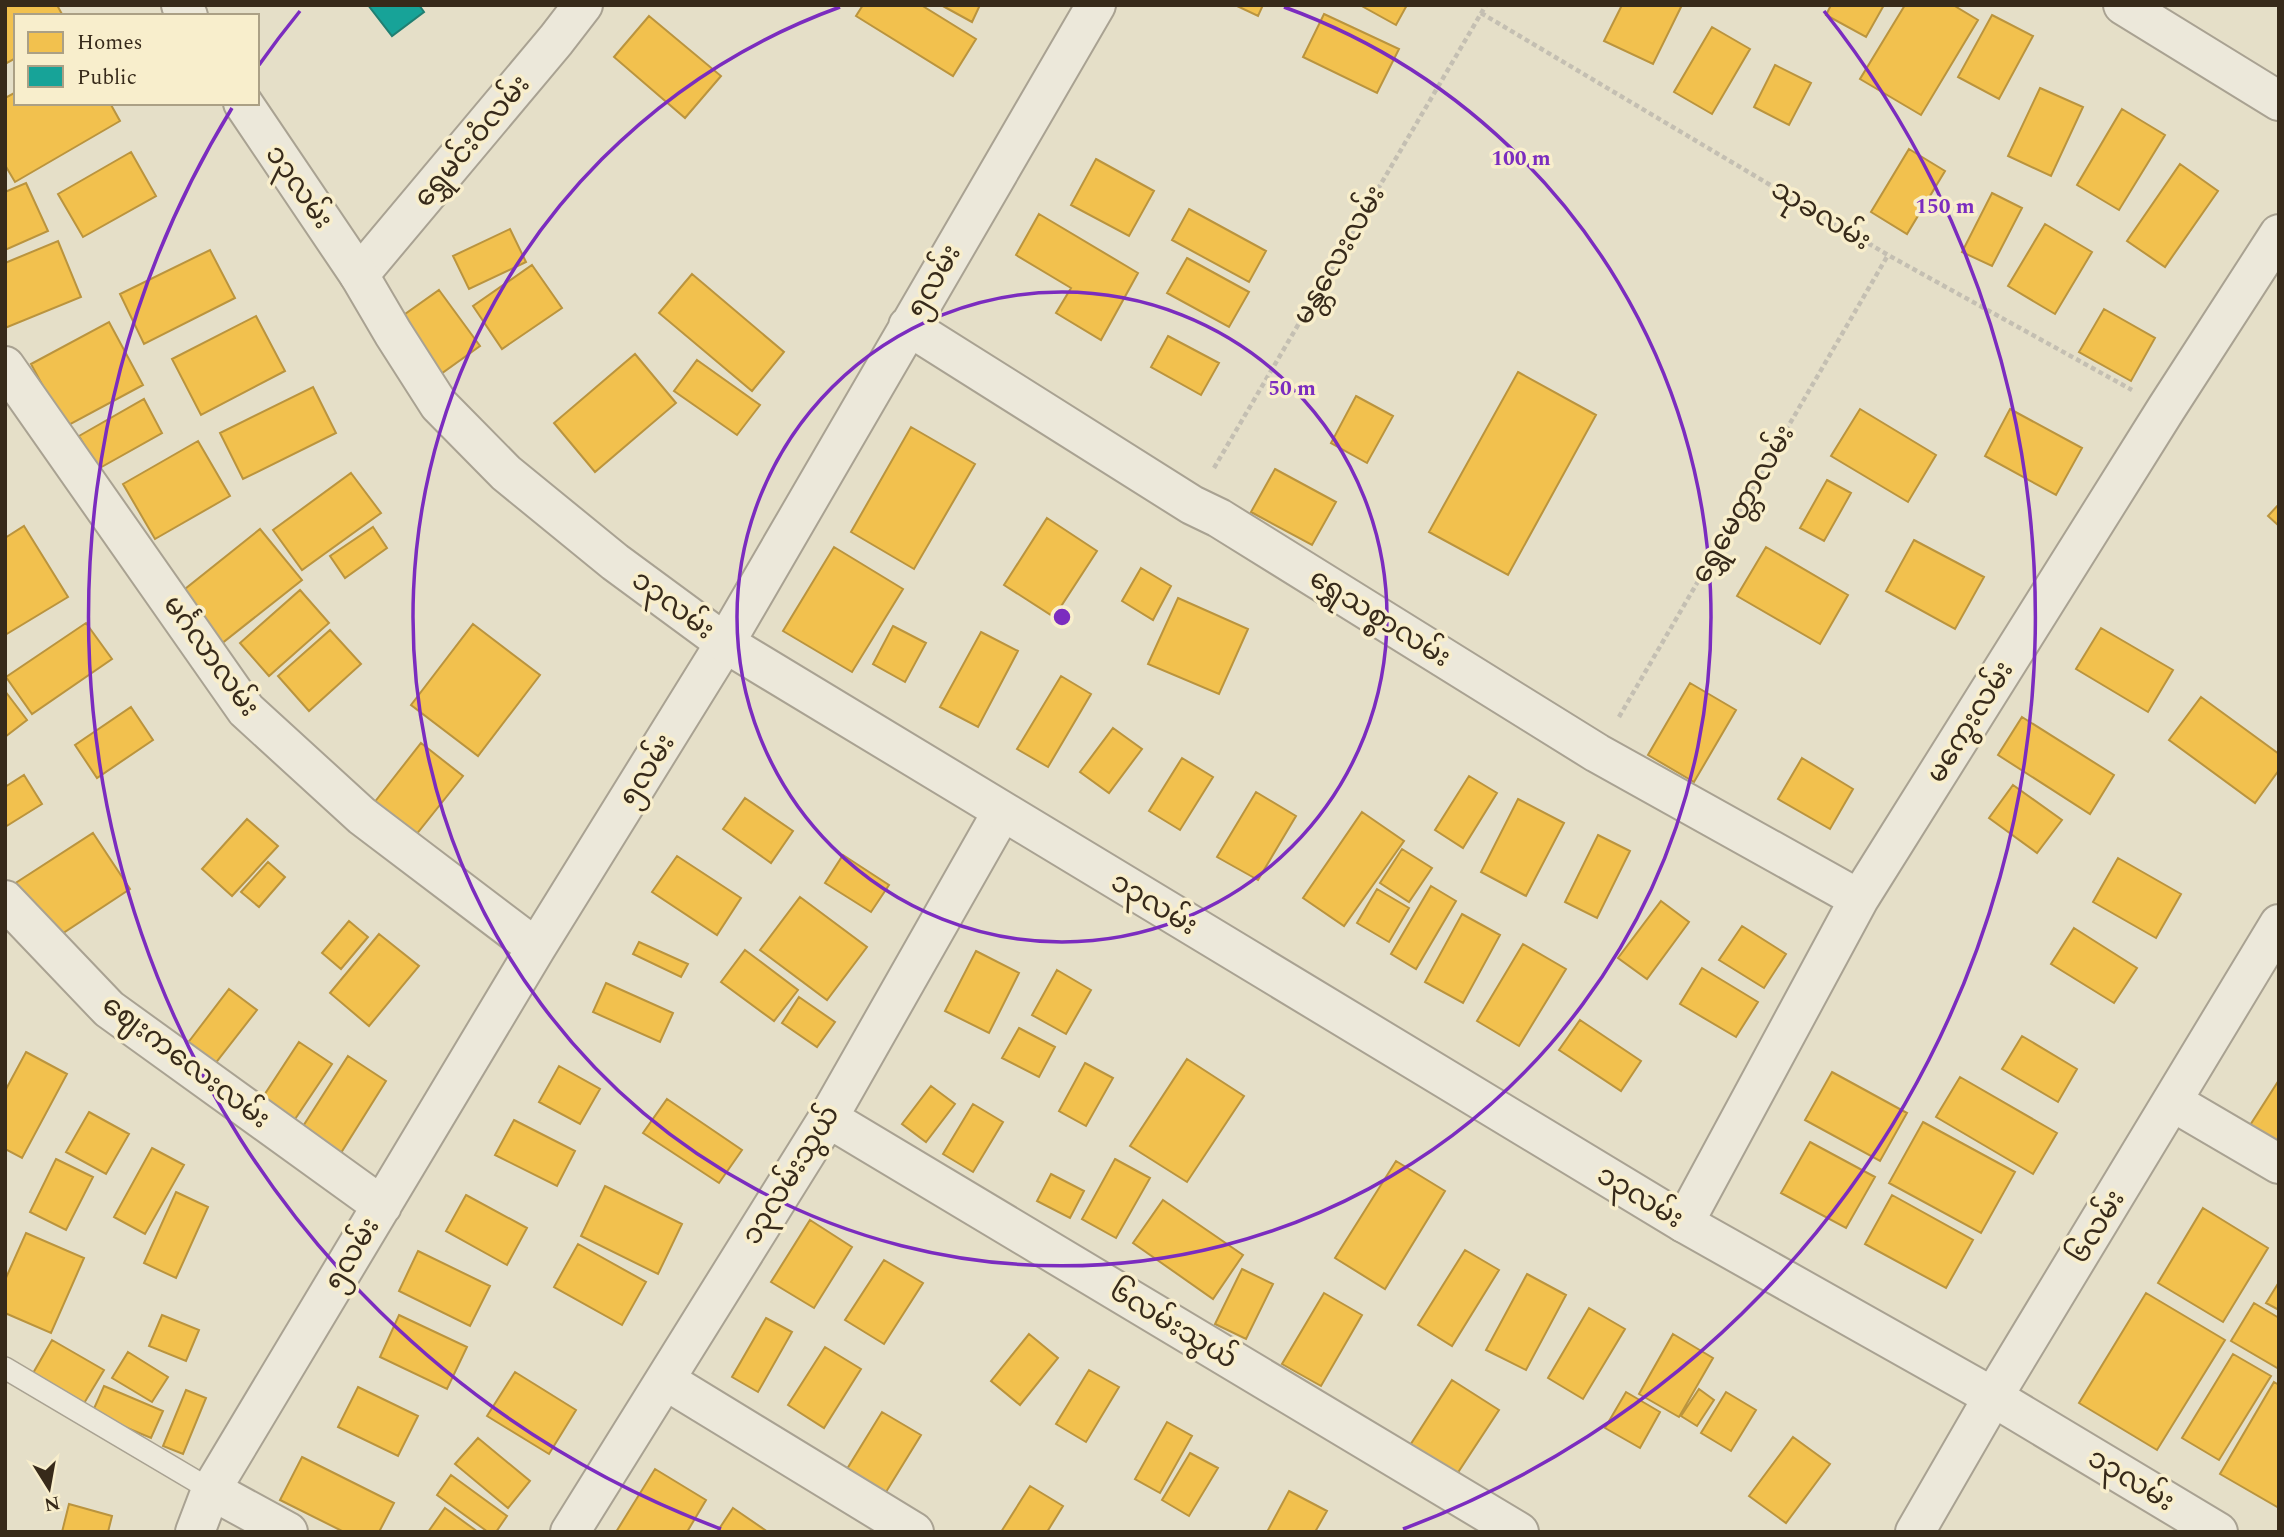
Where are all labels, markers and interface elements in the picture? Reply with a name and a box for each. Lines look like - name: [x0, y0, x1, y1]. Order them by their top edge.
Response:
- legend: [14, 14, 259, 105]
- text: Homes: [77, 27, 143, 59]
- text: Public: [77, 62, 137, 94]
- street label: ရွှေမင်းဝံလမ်း: [403, 65, 541, 217]
- street label: ၁၃လမ်း: [254, 136, 344, 238]
- text: 100 m: [1491, 143, 1551, 175]
- street label: သုခလမ်း: [1763, 168, 1879, 262]
- street label: မန္တလေးလမ်း: [1282, 177, 1396, 333]
- text: 150 m: [1915, 191, 1975, 223]
- street label: ၅လမ်း: [896, 236, 972, 326]
- text: 50 m: [1268, 373, 1316, 405]
- street label: ရွှေမေတ္တာလမ်း: [1680, 417, 1806, 591]
- street label: ရွှေသစ္စာလမ်း: [1300, 557, 1459, 679]
- street label: ၁၃လမ်း: [622, 559, 724, 651]
- street label: မင်္ဂလာလမ်း: [152, 586, 270, 726]
- centre of rings: [1050, 605, 1074, 629]
- street label: မကွေးလမ်း: [1915, 652, 2025, 792]
- street label: ၅လမ်း: [608, 725, 686, 815]
- street label: ၁၃လမ်း: [1102, 861, 1206, 947]
- street label: ဈေးကလေးလမ်း: [93, 984, 279, 1140]
- street label: ၁၃လမ်းသွယ်: [731, 1097, 851, 1253]
- street label: ၁၃လမ်း: [1588, 1154, 1692, 1240]
- street label: ၆လမ်း: [2058, 1182, 2136, 1272]
- street label: ၅လမ်း: [313, 1209, 391, 1299]
- street label: ၆လမ်းသွယ်: [1100, 1270, 1246, 1380]
- street label: ၁၃လမ်း: [2079, 1437, 2183, 1523]
- north arrow: [14, 1453, 84, 1523]
- text: N: [42, 1488, 62, 1519]

